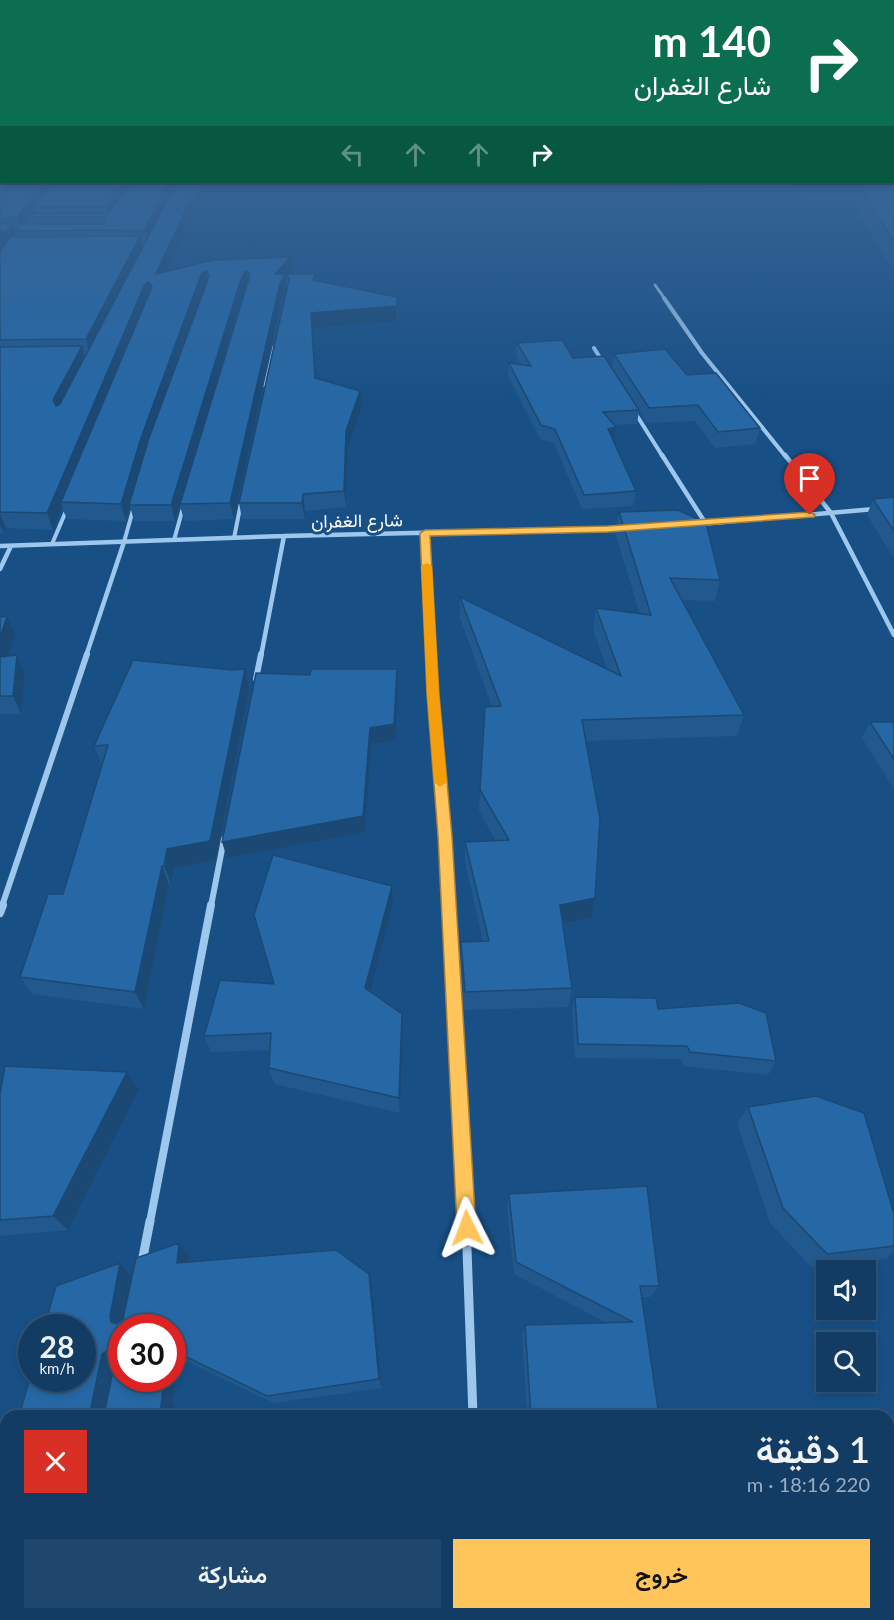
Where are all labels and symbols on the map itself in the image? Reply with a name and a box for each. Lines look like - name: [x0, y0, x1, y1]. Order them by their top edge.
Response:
- pin: [784, 453, 835, 515]
- street label: شارع الغفران: [311, 508, 403, 534]
- position arrow: [435, 1196, 499, 1260]
- speed limit sign: 30: [108, 1314, 186, 1392]

